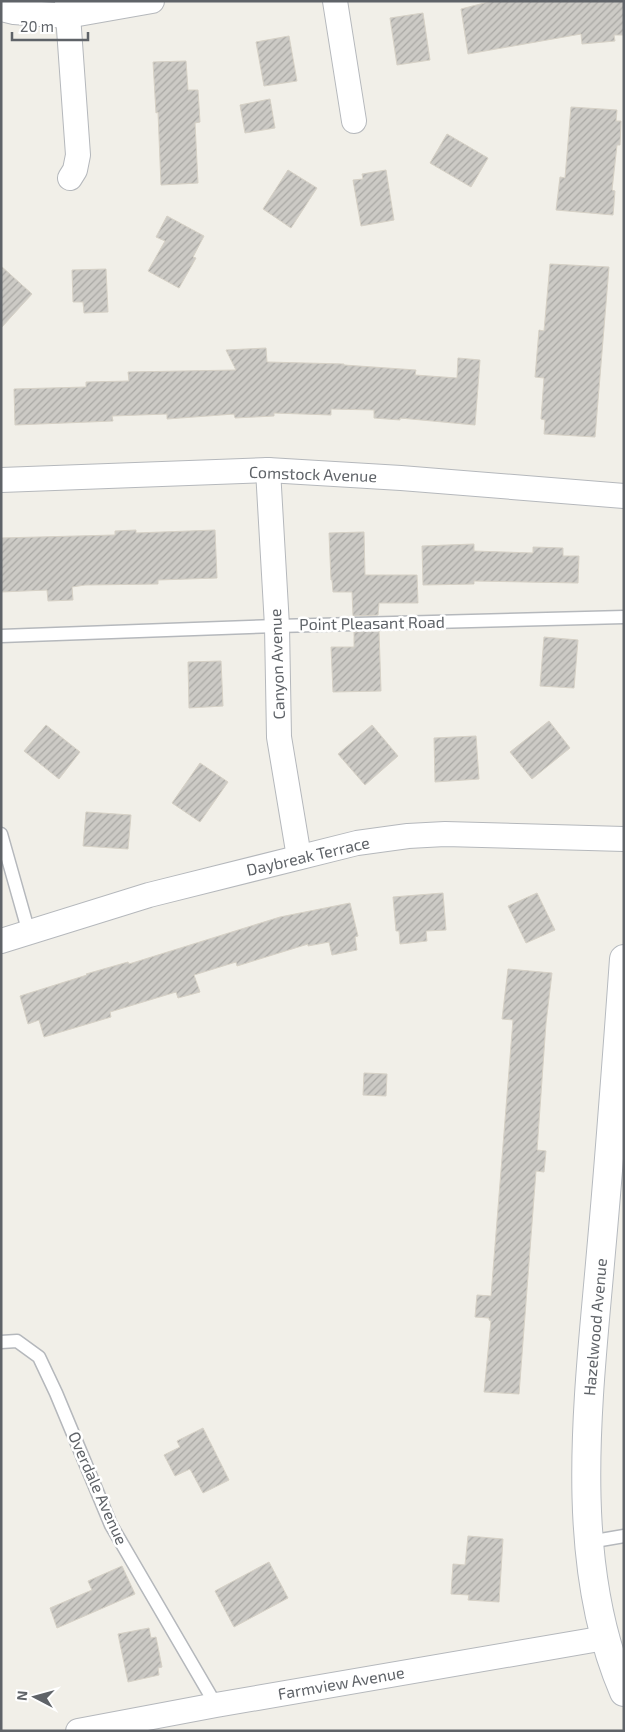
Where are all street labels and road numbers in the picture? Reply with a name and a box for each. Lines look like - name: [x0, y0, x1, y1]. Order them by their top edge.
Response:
- street label: Comstock Avenue: [249, 462, 377, 485]
- street label: Canyon Avenue: [265, 608, 288, 720]
- street label: Point Pleasant Road: [299, 612, 445, 633]
- street label: Daybreak Terrace: [244, 832, 371, 879]
- street label: Hazelwood Avenue: [579, 1257, 610, 1397]
- street label: Overdale Avenue: [65, 1428, 132, 1547]
- street label: Farmview Avenue: [276, 1662, 406, 1703]

